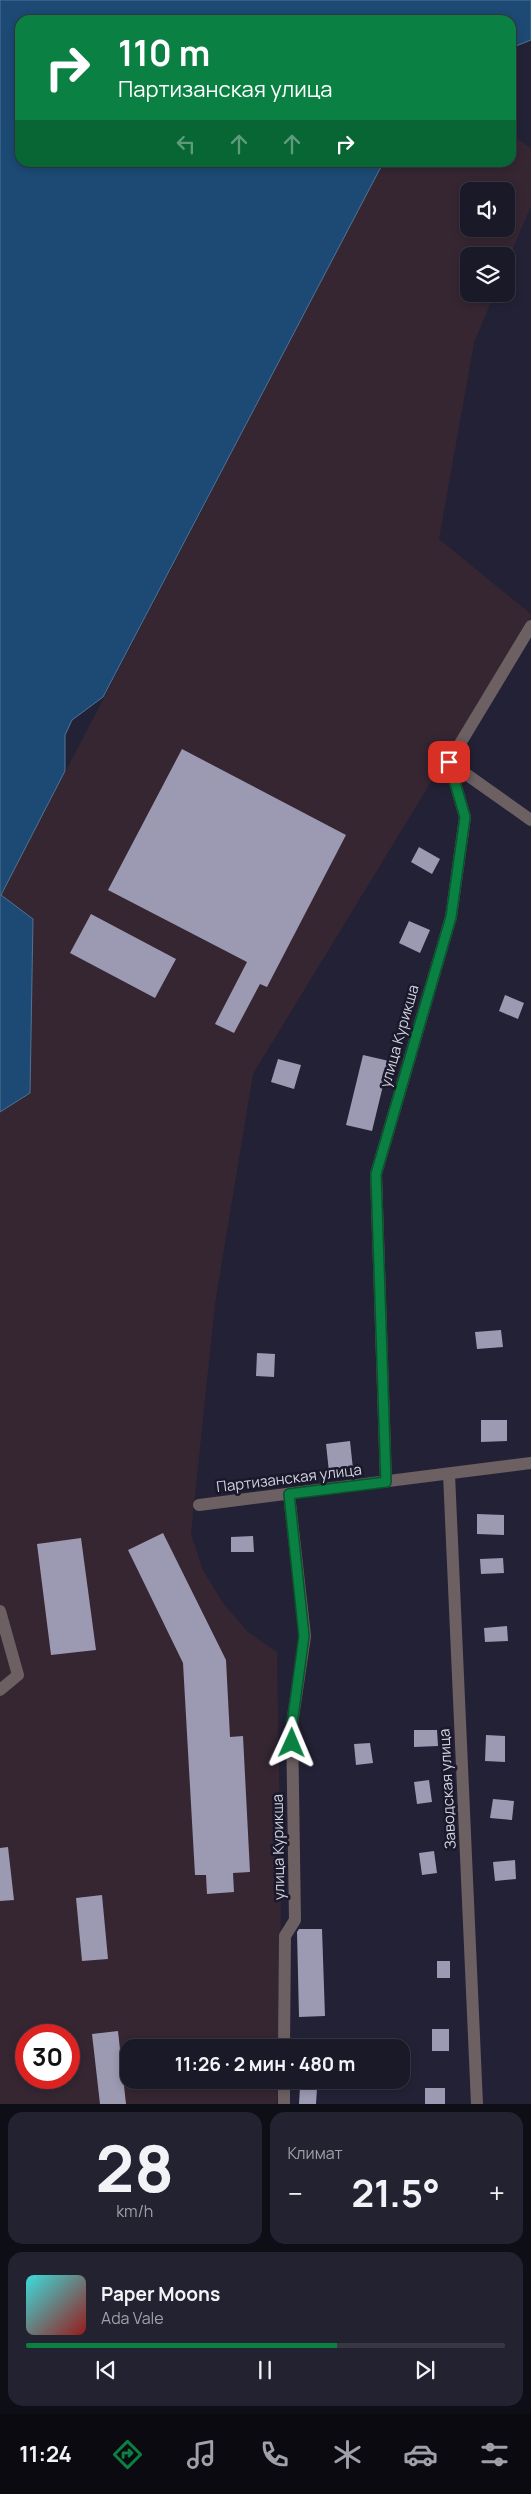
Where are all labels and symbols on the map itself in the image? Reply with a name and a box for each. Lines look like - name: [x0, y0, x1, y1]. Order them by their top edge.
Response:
- pin: [428, 741, 470, 783]
- street label: улица Курикша: [374, 982, 424, 1090]
- street label: Партизанская улица: [215, 1459, 363, 1497]
- position arrow: [265, 1716, 317, 1768]
- street label: Заводская улица: [433, 1728, 461, 1850]
- street label: улица Курикша: [267, 1794, 289, 1900]
- speed limit sign: 30: [15, 2024, 80, 2089]

